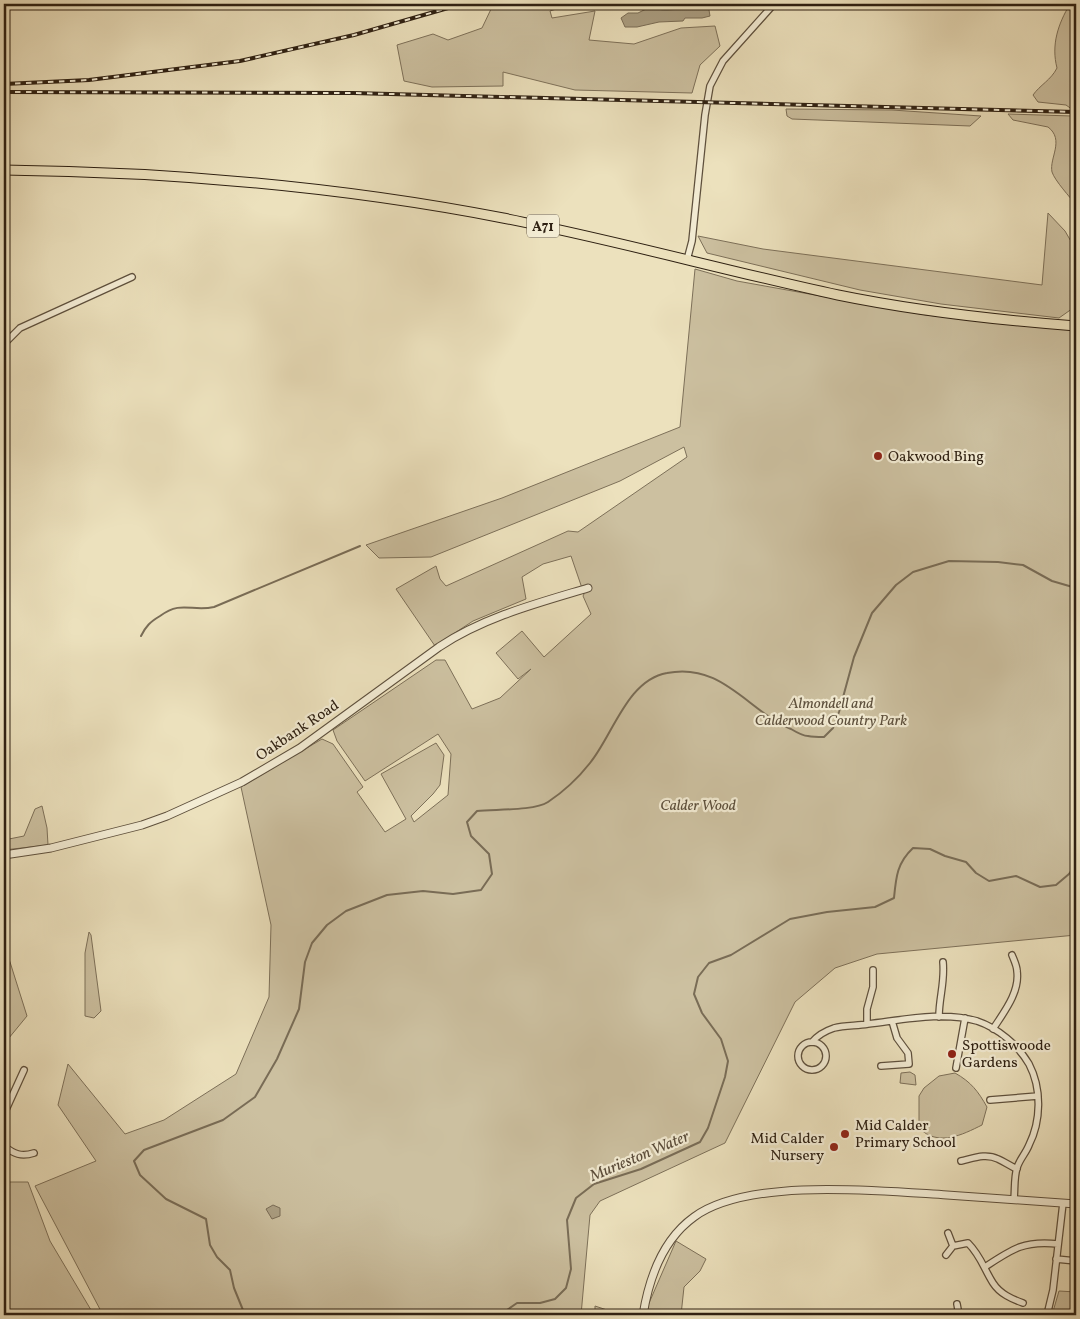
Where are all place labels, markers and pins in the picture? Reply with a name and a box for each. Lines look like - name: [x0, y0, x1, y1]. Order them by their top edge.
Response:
- place label: Oakwood Bing: [888, 447, 984, 468]
- marker: Oakwood Bing: [872, 450, 884, 462]
- place label: Spottiswoode Gardens: [962, 1036, 1051, 1074]
- marker: Spottiswoode Gardens: [946, 1048, 958, 1060]
- place label: Mid Calder Primary School: [855, 1116, 956, 1154]
- marker: Mid Calder Primary School: [839, 1128, 851, 1140]
- place label: Mid Calder Nursery: [750, 1129, 824, 1167]
- marker: Mid Calder Nursery: [828, 1141, 840, 1153]

